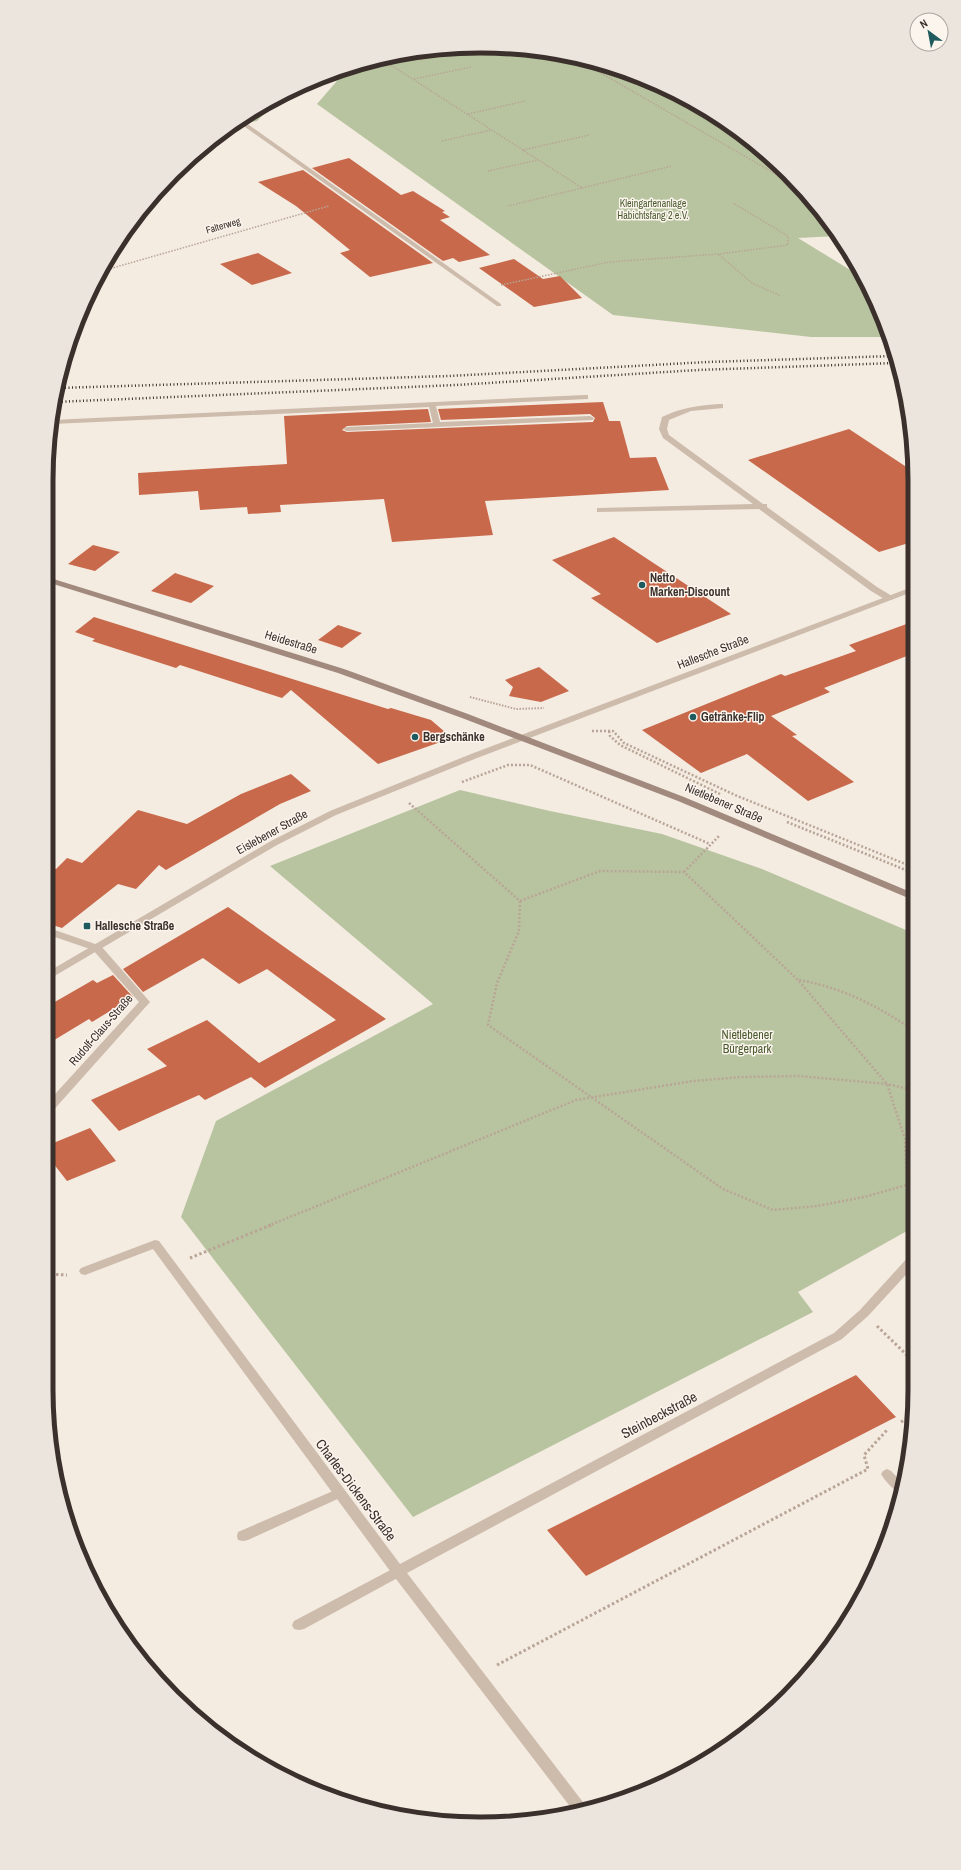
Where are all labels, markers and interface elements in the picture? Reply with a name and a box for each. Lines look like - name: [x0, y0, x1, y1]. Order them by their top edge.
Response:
- north arrow: [909, 12, 949, 52]
- text: N: [917, 16, 930, 31]
- park label: Kleingartenanlage Habichtsfang 2 e.V.: [617, 197, 689, 222]
- street label: Falterweg: [204, 214, 242, 237]
- place label: Netto Marken-Discount: [650, 570, 731, 600]
- marker: Netto Marken-Discount: [637, 580, 647, 590]
- street label: Heidestraße: [263, 626, 319, 658]
- street label: Hallesche Straße: [675, 631, 751, 673]
- place label: Getränke-Flip: [701, 709, 764, 725]
- marker: Getränke-Flip: [688, 712, 698, 722]
- place label: Bergschänke: [423, 729, 485, 745]
- marker: Bergschänke: [410, 732, 420, 742]
- street label: Nietlebener Straße: [683, 779, 765, 827]
- street label: Eislebener Straße: [233, 806, 311, 858]
- place label: Hallesche Straße: [95, 918, 175, 934]
- marker: Hallesche Straße: [82, 921, 92, 931]
- street label: Rudolf-Claus-Straße: [66, 991, 136, 1069]
- park label: Nietlebener Bürgerpark: [722, 1027, 773, 1057]
- street label: Steinbeckstraße: [618, 1387, 700, 1443]
- street label: Charles-Dickens-Straße: [312, 1435, 400, 1545]

